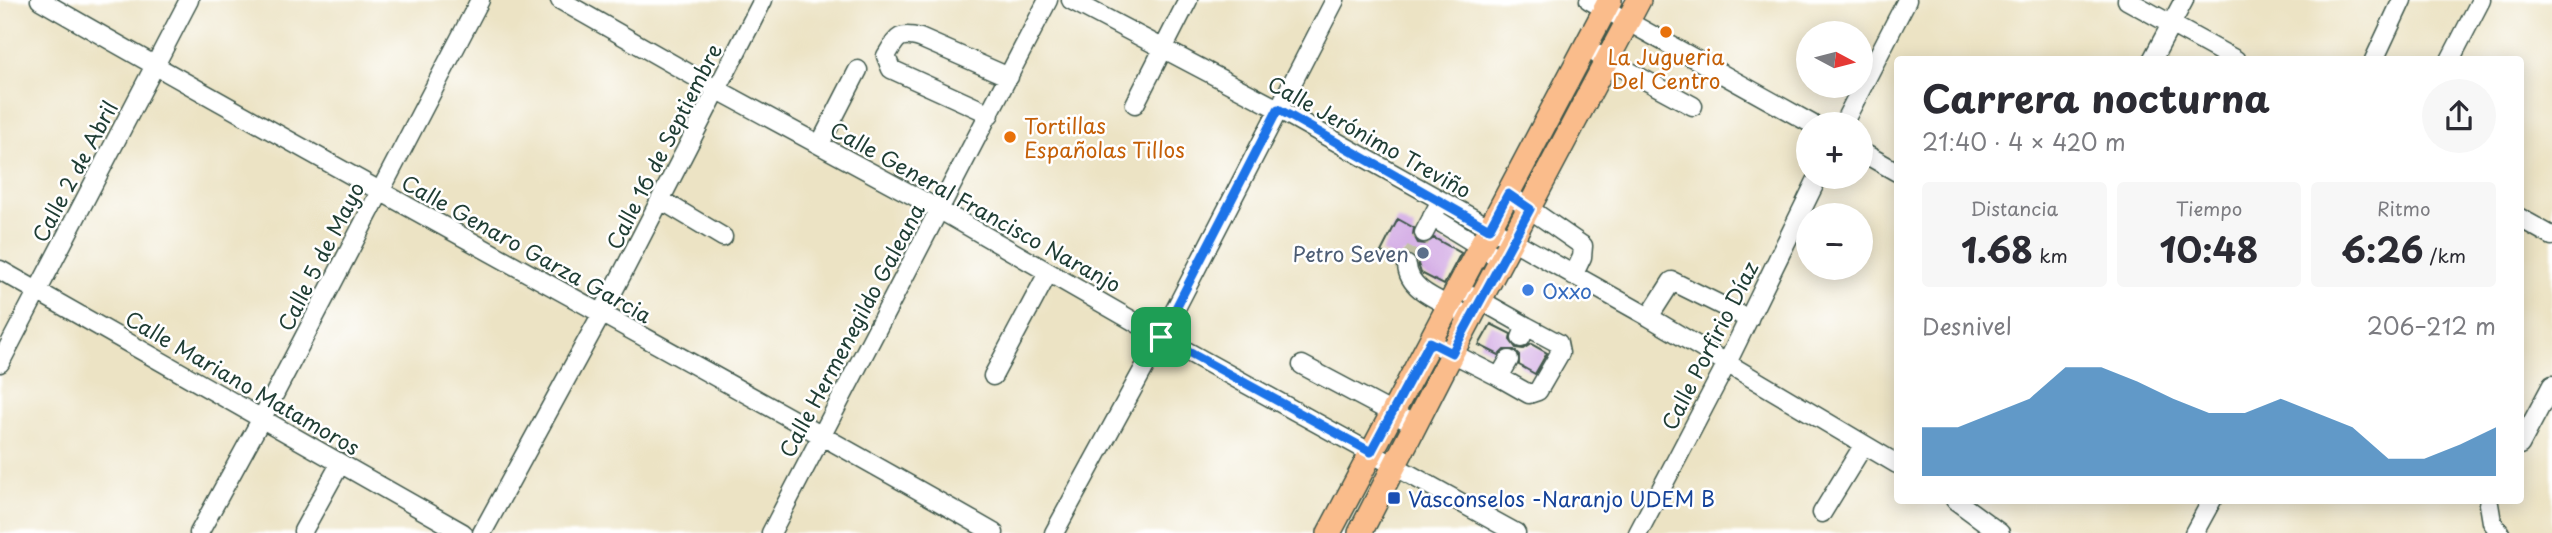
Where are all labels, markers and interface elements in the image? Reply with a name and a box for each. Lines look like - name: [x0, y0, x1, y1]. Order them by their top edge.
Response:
- north arrow: [1796, 21, 1872, 98]
- map controls: [1796, 21, 1873, 280]
- marker: La Jugueria Del Centro: [1658, 24, 1674, 40]
- street label: Calle 16 de Septiembre: [597, 37, 729, 255]
- place label: La Jugueria Del Centro: [1607, 40, 1725, 96]
- street label: Calle Jerónimo Treviño: [1262, 67, 1478, 205]
- text: Carrera nocturna: [1922, 69, 2270, 126]
- button: share: [2422, 79, 2496, 153]
- street label: Calle 2 de Abril: [23, 94, 125, 248]
- place label: Tortillas Españolas Tillos: [1024, 109, 1185, 165]
- street label: Calle General Francisco Naranjo: [825, 112, 1127, 300]
- button: +: [1796, 112, 1873, 189]
- text: 21:40 · 4 × 420 m: [1922, 124, 2126, 159]
- marker: Tortillas Españolas Tillos: [1002, 129, 1018, 145]
- street label: Calle Genaro Garza Garcia: [396, 166, 658, 330]
- street label: Calle 5 de Mayo: [269, 176, 371, 336]
- text: Distancia: [1971, 194, 2058, 222]
- text: Tiempo: [2176, 194, 2242, 222]
- text: Ritmo: [2377, 194, 2430, 222]
- street label: Calle Hermenegildo Galeana: [770, 196, 932, 463]
- button: −: [1796, 203, 1873, 280]
- text: 1.68: [1961, 222, 2033, 275]
- text: 10:48: [2160, 222, 2258, 275]
- text: 6:26: [2341, 222, 2423, 275]
- place label: Petro Seven: [1293, 237, 1409, 269]
- text: km: [2033, 241, 2068, 269]
- text: /km: [2423, 241, 2466, 269]
- marker: Petro Seven: [1415, 245, 1431, 261]
- street label: Calle Porfirio Díaz: [1653, 255, 1765, 435]
- place label: Oxxo: [1542, 274, 1592, 306]
- marker: Oxxo: [1520, 282, 1536, 298]
- street label: Calle Mariano Matamoros: [120, 302, 366, 462]
- pin: [1131, 307, 1191, 367]
- text: Desnivel: [1922, 308, 2012, 343]
- text: 206–212 m: [2367, 308, 2496, 343]
- icon: arrive: [1142, 318, 1180, 356]
- place label: Vasconselos -Naranjo UDEM B: [1408, 482, 1715, 514]
- marker: Vasconselos -Naranjo UDEM B: [1386, 490, 1402, 506]

